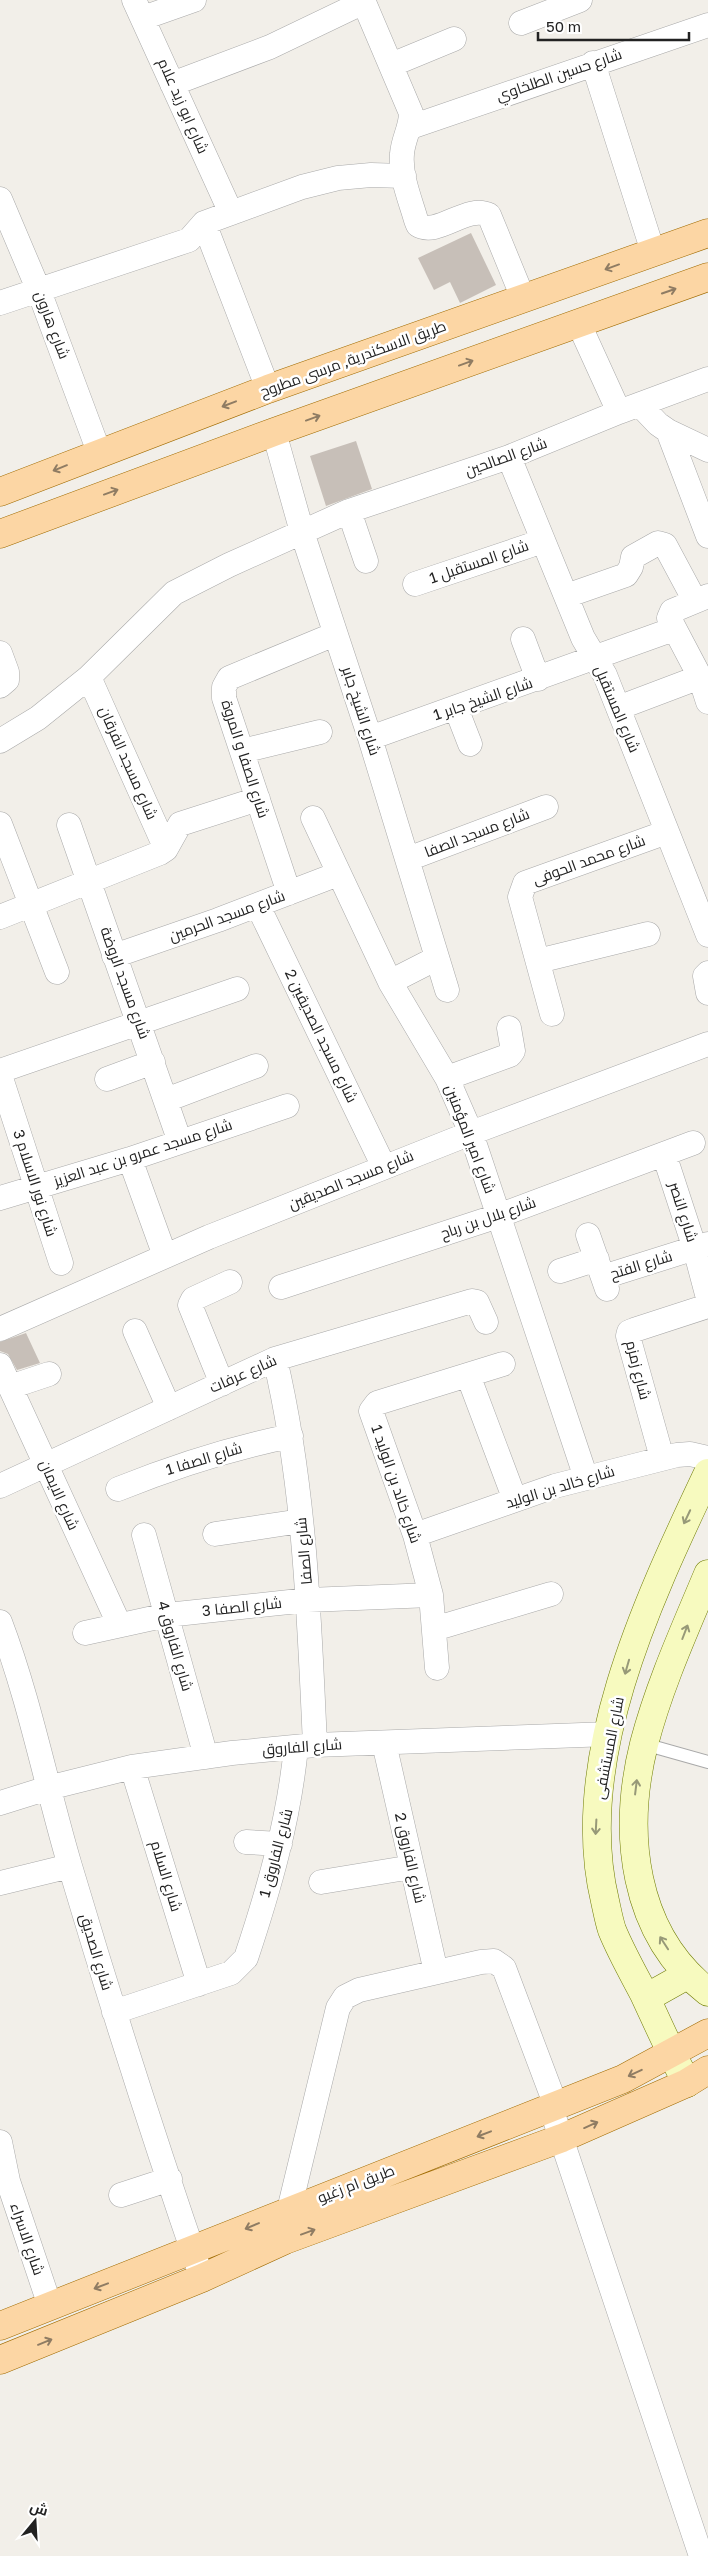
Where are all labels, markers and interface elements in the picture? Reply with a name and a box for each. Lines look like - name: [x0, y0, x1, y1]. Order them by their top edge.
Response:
- scale bar: [538, 10, 689, 42]
- text: 50 m: [546, 17, 581, 35]
- street label: شارع حسين الطلخاوي: [493, 44, 625, 108]
- street label: شارع ابو زيد علام: [152, 55, 213, 157]
- one-way arrow: [605, 263, 621, 272]
- one-way arrow: [660, 286, 676, 295]
- street label: شارع هارون: [29, 288, 74, 362]
- street label: طريق الاسكندرية, مرسى مطروح: [257, 316, 449, 403]
- one-way arrow: [458, 358, 473, 367]
- one-way arrow: [221, 400, 236, 409]
- one-way arrow: [305, 413, 320, 422]
- street label: شارع الصالحين: [462, 433, 550, 482]
- one-way arrow: [53, 464, 69, 473]
- one-way arrow: [103, 487, 119, 496]
- street label: شارع المستقبل 1: [427, 536, 532, 589]
- street label: شارع المستقبل: [589, 662, 644, 756]
- street label: شارع الشيخ جابر: [336, 663, 385, 758]
- street label: شارع الشيخ جابر 1: [431, 673, 536, 726]
- street label: شارع الصفا و المروة: [216, 697, 274, 821]
- street label: شارع مسجد الفرقان: [93, 703, 162, 823]
- street label: شارع مسجد الصفا: [422, 804, 533, 863]
- street label: شارع محمد الحوفى: [530, 830, 649, 891]
- street label: شارع مسجد الحرمين: [166, 886, 288, 947]
- street label: شارع مسجد الروضة: [94, 924, 155, 1042]
- street label: شارع مسجد الصديقين 2: [279, 966, 362, 1106]
- street label: شارع امير المؤمنين: [439, 1082, 500, 1197]
- street label: شارع مسجد عمرو بن عبد العزيز: [50, 1115, 235, 1193]
- street label: شارع نور الاسلام 3: [7, 1127, 62, 1239]
- street label: شارع مسجد الصديقين: [285, 1146, 417, 1215]
- street label: شارع النصر: [663, 1178, 702, 1245]
- street label: شارع بلال بن رباح: [437, 1192, 539, 1245]
- street label: شارع الفتح: [607, 1246, 675, 1285]
- street label: شارع زمزم: [620, 1338, 655, 1402]
- street label: شارع عرفات: [206, 1350, 280, 1399]
- street label: شارع خالد بن الوليد 1: [365, 1422, 426, 1546]
- street label: شارع الصفا 1: [163, 1438, 245, 1481]
- street label: شارع الايمان: [34, 1457, 83, 1534]
- street label: شارع خالد بن الوليد: [503, 1461, 617, 1514]
- one-way arrow: [682, 1509, 691, 1524]
- street label: شارع الصفا: [291, 1516, 318, 1586]
- street label: شارع الصفا 3: [201, 1593, 283, 1622]
- street label: شارع الفاروق 4: [152, 1599, 197, 1694]
- one-way arrow: [681, 1625, 690, 1640]
- one-way arrow: [621, 1659, 631, 1675]
- street label: شارع المستشفى: [589, 1695, 630, 1801]
- street label: شارع الفاروق: [261, 1734, 343, 1761]
- one-way arrow: [631, 1779, 641, 1795]
- street label: شارع الفاروق 1: [255, 1806, 298, 1900]
- street label: شارع الفاروق 2: [389, 1811, 430, 1906]
- one-way arrow: [592, 1818, 601, 1834]
- street label: شارع السلام: [145, 1838, 186, 1914]
- street label: شارع الصديق: [74, 1911, 117, 1993]
- one-way arrow: [659, 1936, 670, 1950]
- one-way arrow: [628, 2069, 643, 2079]
- one-way arrow: [583, 2120, 598, 2130]
- one-way arrow: [477, 2130, 492, 2139]
- street label: طريق ام زغيو: [315, 2160, 397, 2208]
- street label: شارع الاسراء: [4, 2200, 49, 2278]
- one-way arrow: [244, 2222, 259, 2231]
- one-way arrow: [300, 2227, 315, 2236]
- one-way arrow: [94, 2282, 109, 2291]
- one-way arrow: [37, 2337, 52, 2346]
- north arrow: [10, 2496, 60, 2546]
- text: ش: [28, 2497, 50, 2520]

